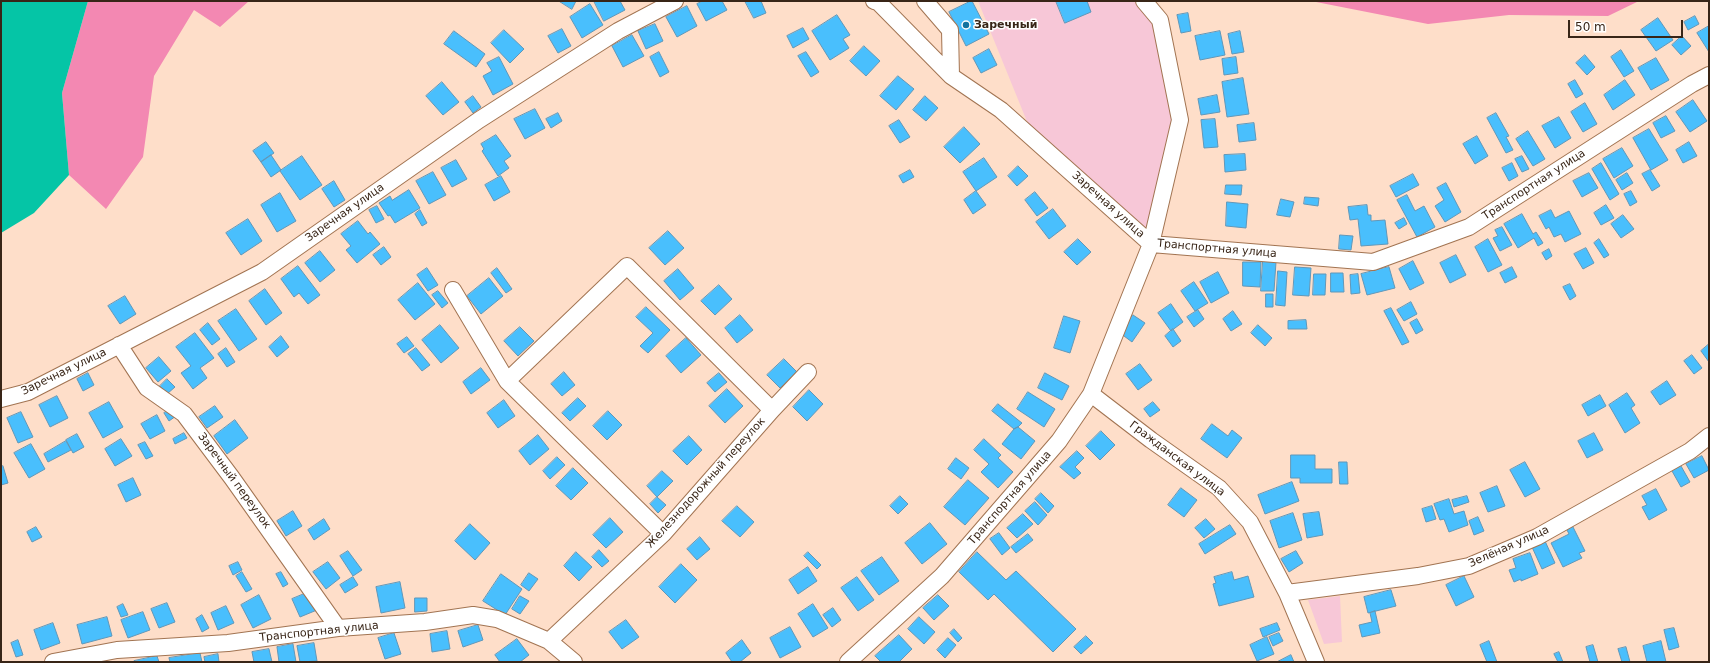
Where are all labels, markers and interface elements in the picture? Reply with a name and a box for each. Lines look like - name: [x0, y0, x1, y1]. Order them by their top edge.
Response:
- scale bar: [1570, 12, 1685, 38]
- place label: Заречный: [974, 18, 1037, 32]
- marker: Заречный: [961, 20, 971, 30]
- text: 50 m: [1575, 20, 1606, 34]
- street label: Транспортная улица: [1480, 147, 1588, 223]
- street label: Заречная улица: [1069, 169, 1147, 241]
- street label: Заречная улица: [303, 181, 387, 245]
- street label: Транспортная улица: [1157, 237, 1277, 261]
- street label: Заречная улица: [19, 346, 109, 398]
- street label: Железнодорожный переулок: [644, 415, 768, 551]
- street label: Гражданская улица: [1127, 419, 1227, 499]
- street label: Заречный переулок: [195, 431, 273, 531]
- street label: Транспортная улица: [966, 448, 1054, 548]
- street label: Зелёная улица: [1467, 523, 1551, 571]
- street label: Транспортная улица: [259, 619, 379, 645]

